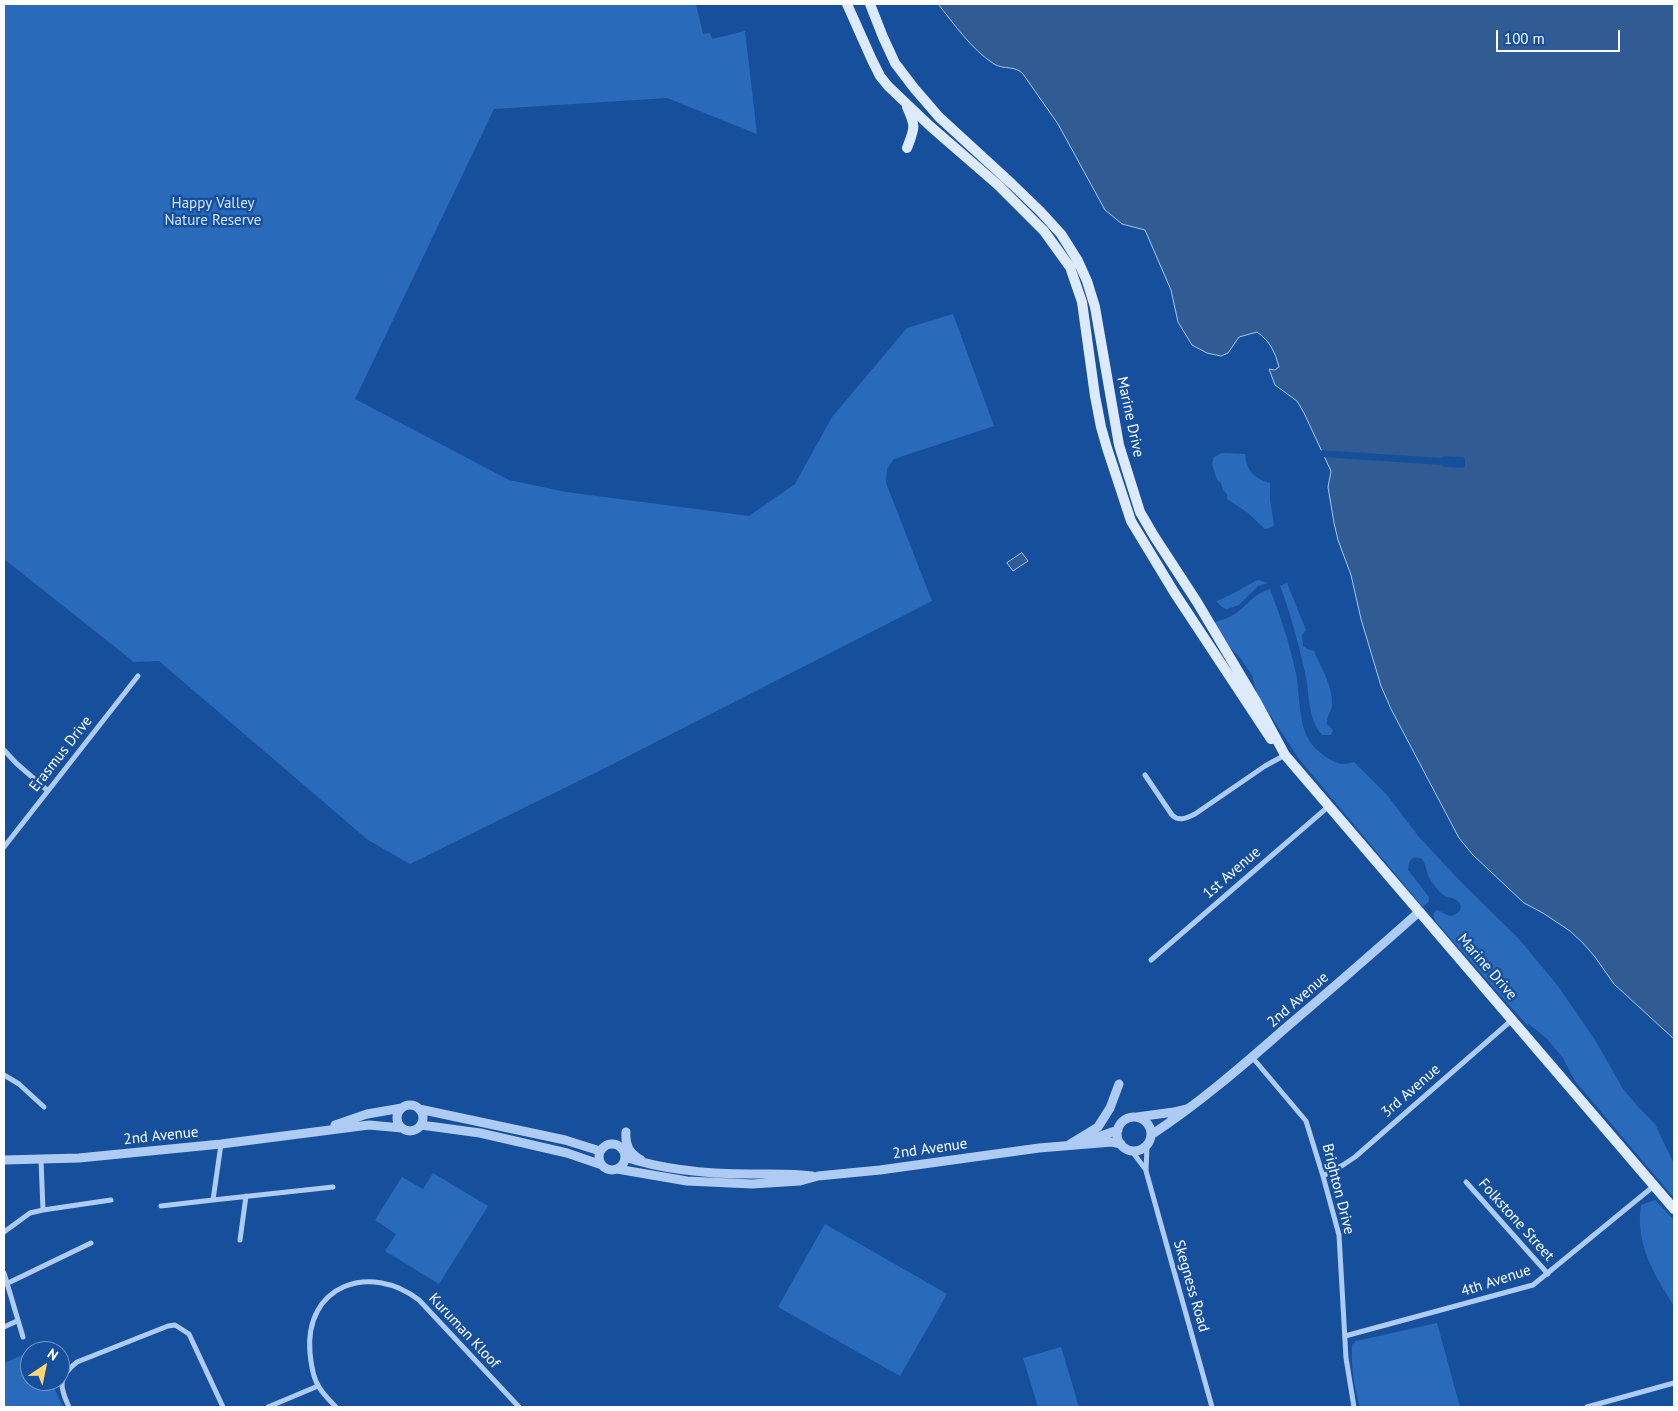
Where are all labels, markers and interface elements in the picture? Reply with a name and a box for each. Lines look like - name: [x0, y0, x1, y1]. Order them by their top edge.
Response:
- scale bar: [1498, 20, 1622, 52]
- text: 100 m: [1504, 29, 1545, 48]
- park label: Happy Valley Nature Reserve: [165, 195, 261, 230]
- street label: Marine Drive: [1113, 375, 1147, 459]
- street label: Erasmus Drive: [26, 713, 96, 795]
- street label: 1st Avenue: [1200, 843, 1264, 903]
- street label: Marine Drive: [1453, 930, 1521, 1004]
- street label: 2nd Avenue: [1264, 969, 1332, 1031]
- street label: 3rd Avenue: [1378, 1061, 1444, 1121]
- street label: 2nd Avenue: [123, 1123, 199, 1149]
- street label: 2nd Avenue: [891, 1135, 969, 1163]
- street label: Brighton Drive: [1318, 1142, 1358, 1236]
- street label: Folkstone Street: [1474, 1175, 1558, 1265]
- street label: Skegness Road: [1169, 1238, 1213, 1334]
- street label: 4th Avenue: [1459, 1261, 1533, 1301]
- street label: Kuruman Kloof: [425, 1290, 503, 1372]
- north arrow: [20, 1341, 70, 1391]
- text: N: [44, 1344, 62, 1364]

